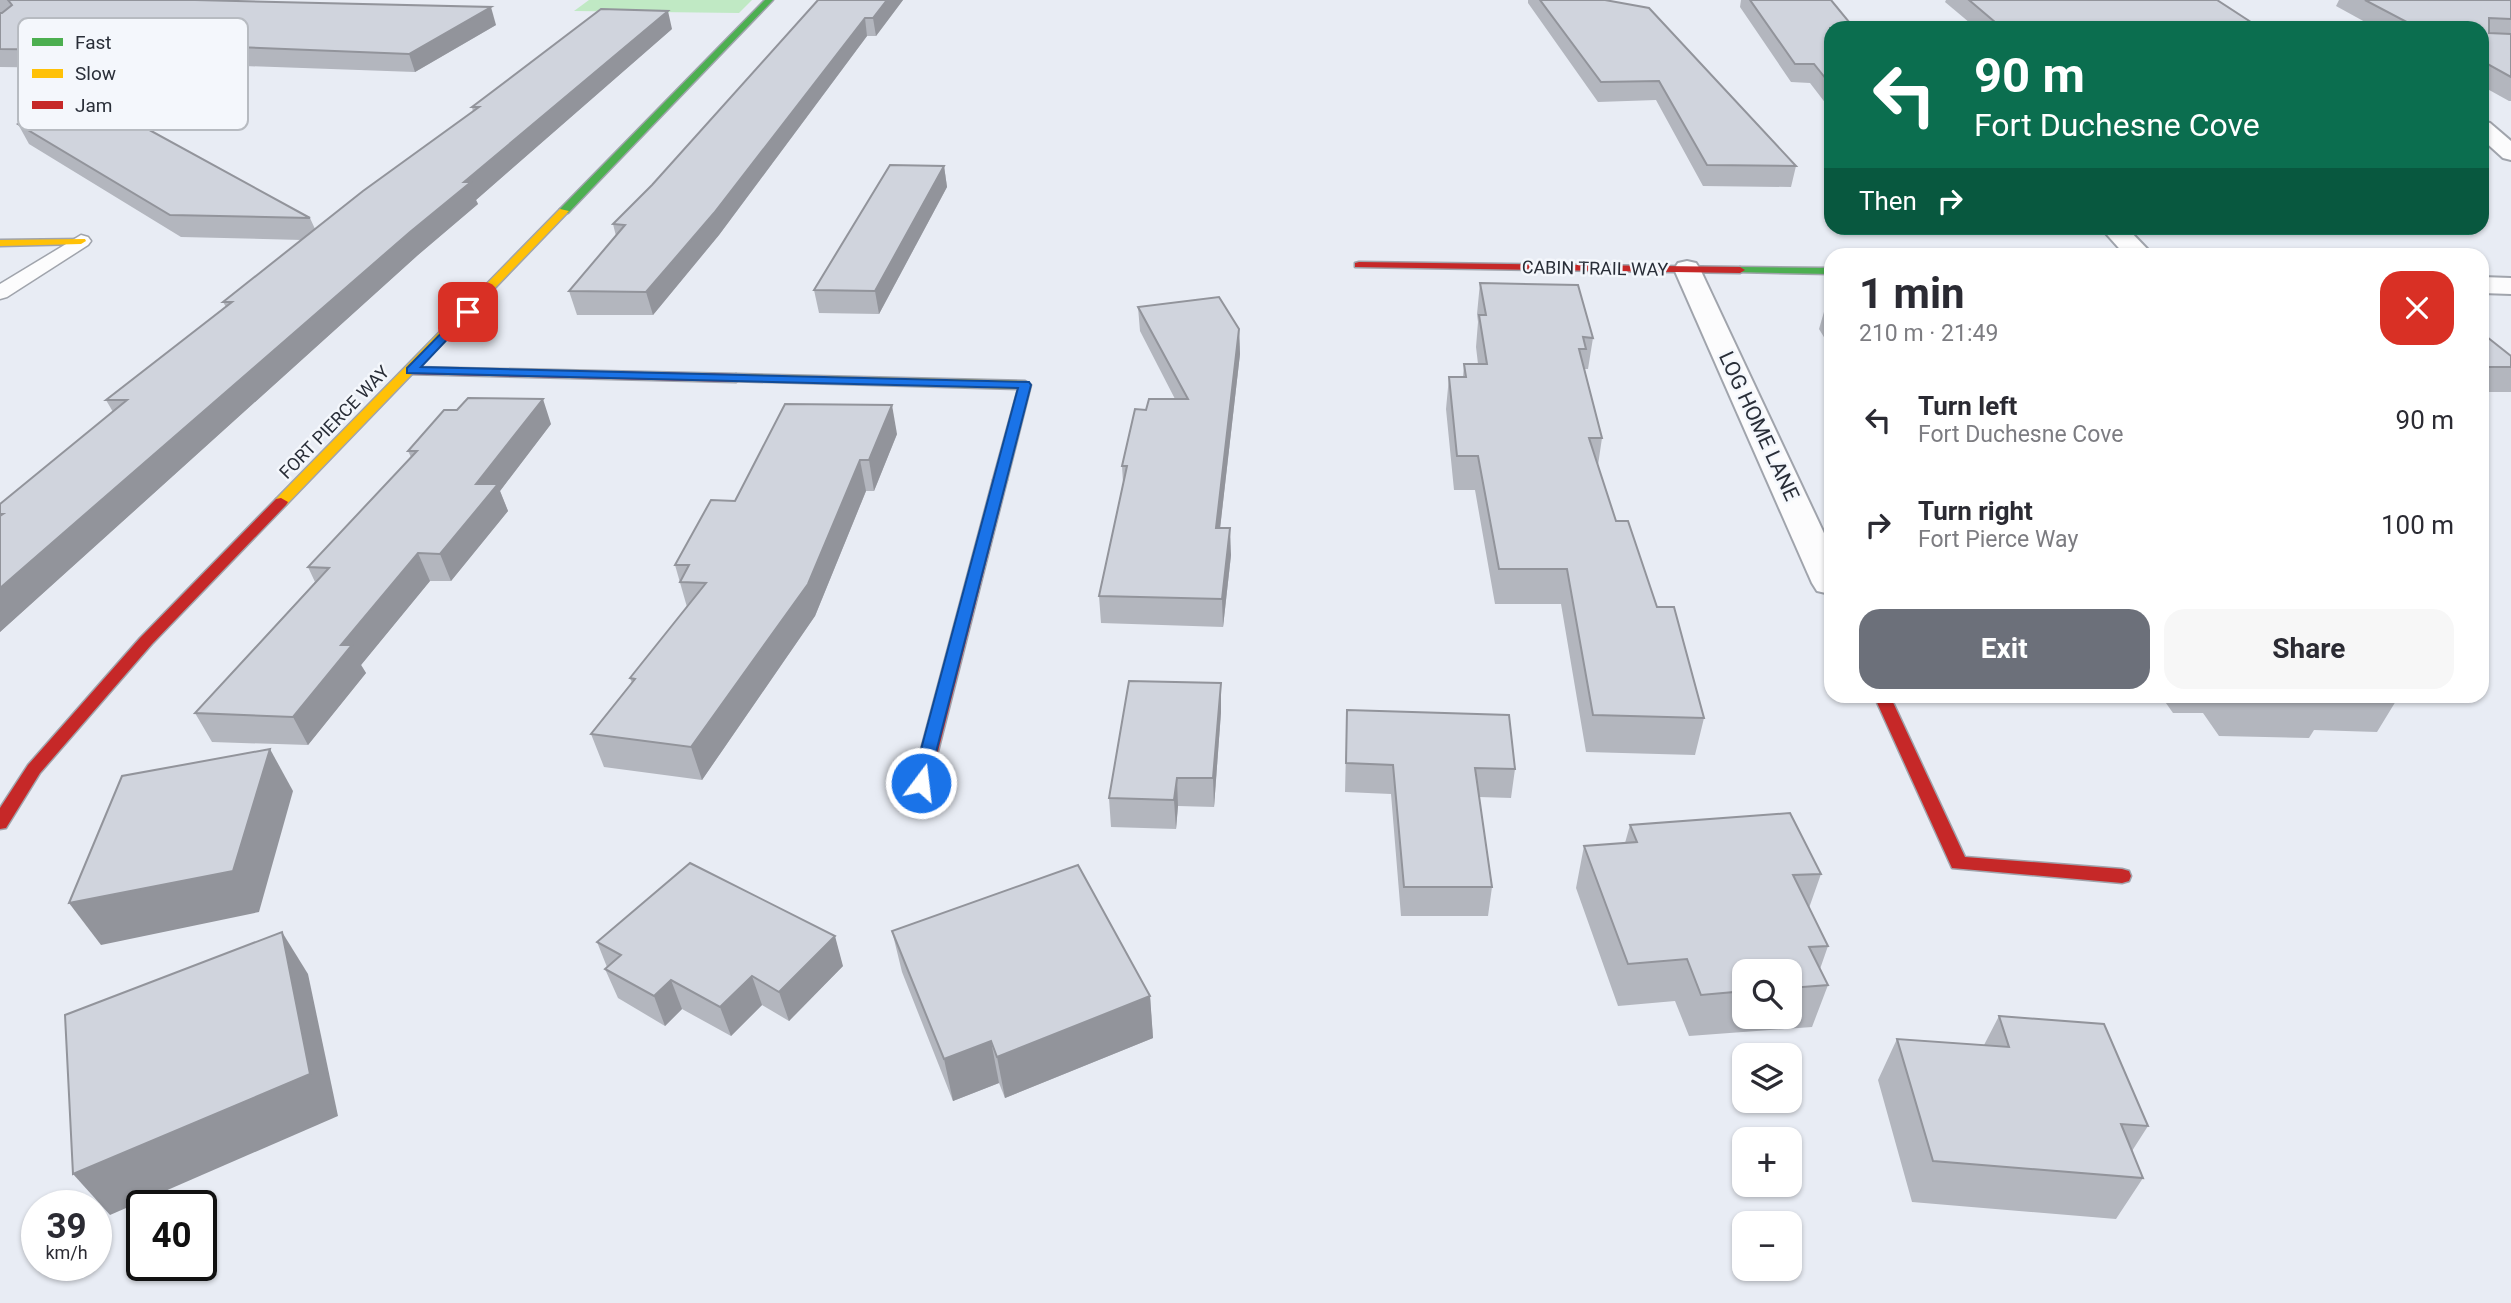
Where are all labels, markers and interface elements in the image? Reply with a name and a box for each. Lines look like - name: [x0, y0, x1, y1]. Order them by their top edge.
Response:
- legend: [18, 18, 248, 130]
- text: Fast: [75, 31, 112, 54]
- text: 90 m: [1974, 47, 2085, 104]
- icon: left: [1859, 49, 1950, 140]
- text: Slow: [75, 62, 116, 85]
- text: Jam: [75, 94, 112, 117]
- text: Fort Duchesne Cove: [1974, 106, 2260, 144]
- icon: right: [1931, 182, 1969, 220]
- text: Then: [1859, 186, 1917, 216]
- street label: CABIN TRAIL WAY: [1522, 256, 1669, 280]
- text: 1 min: [1859, 269, 1965, 318]
- button: close: [2380, 271, 2454, 345]
- pin: [438, 282, 498, 342]
- icon: arrive: [449, 293, 487, 331]
- text: 210 m · 21:49: [1859, 320, 1998, 347]
- street label: LOG HOME LANE: [1714, 348, 1804, 504]
- street label: FORT PIERCE WAY: [275, 361, 393, 483]
- text: Turn left: [1918, 391, 2017, 421]
- icon: left: [1859, 401, 1897, 439]
- text: 90 m: [2396, 405, 2454, 435]
- text: Fort Duchesne Cove: [1918, 421, 2123, 448]
- text: Turn right: [1918, 496, 2033, 526]
- icon: right: [1859, 506, 1897, 544]
- text: 100 m: [2381, 510, 2454, 540]
- text: Fort Pierce Way: [1918, 526, 2078, 553]
- button: Exit: [1859, 609, 2150, 689]
- button: Share: [2164, 609, 2454, 689]
- position arrow: [884, 746, 958, 820]
- map controls: [1732, 959, 1802, 1281]
- button: search: [1732, 959, 1802, 1029]
- button: layers: [1732, 1043, 1802, 1113]
- button: +: [1732, 1127, 1802, 1197]
- speed limit sign: 40: [126, 1190, 217, 1281]
- text: 39: [46, 1206, 87, 1247]
- button: −: [1732, 1211, 1802, 1281]
- text: km/h: [45, 1242, 88, 1263]

